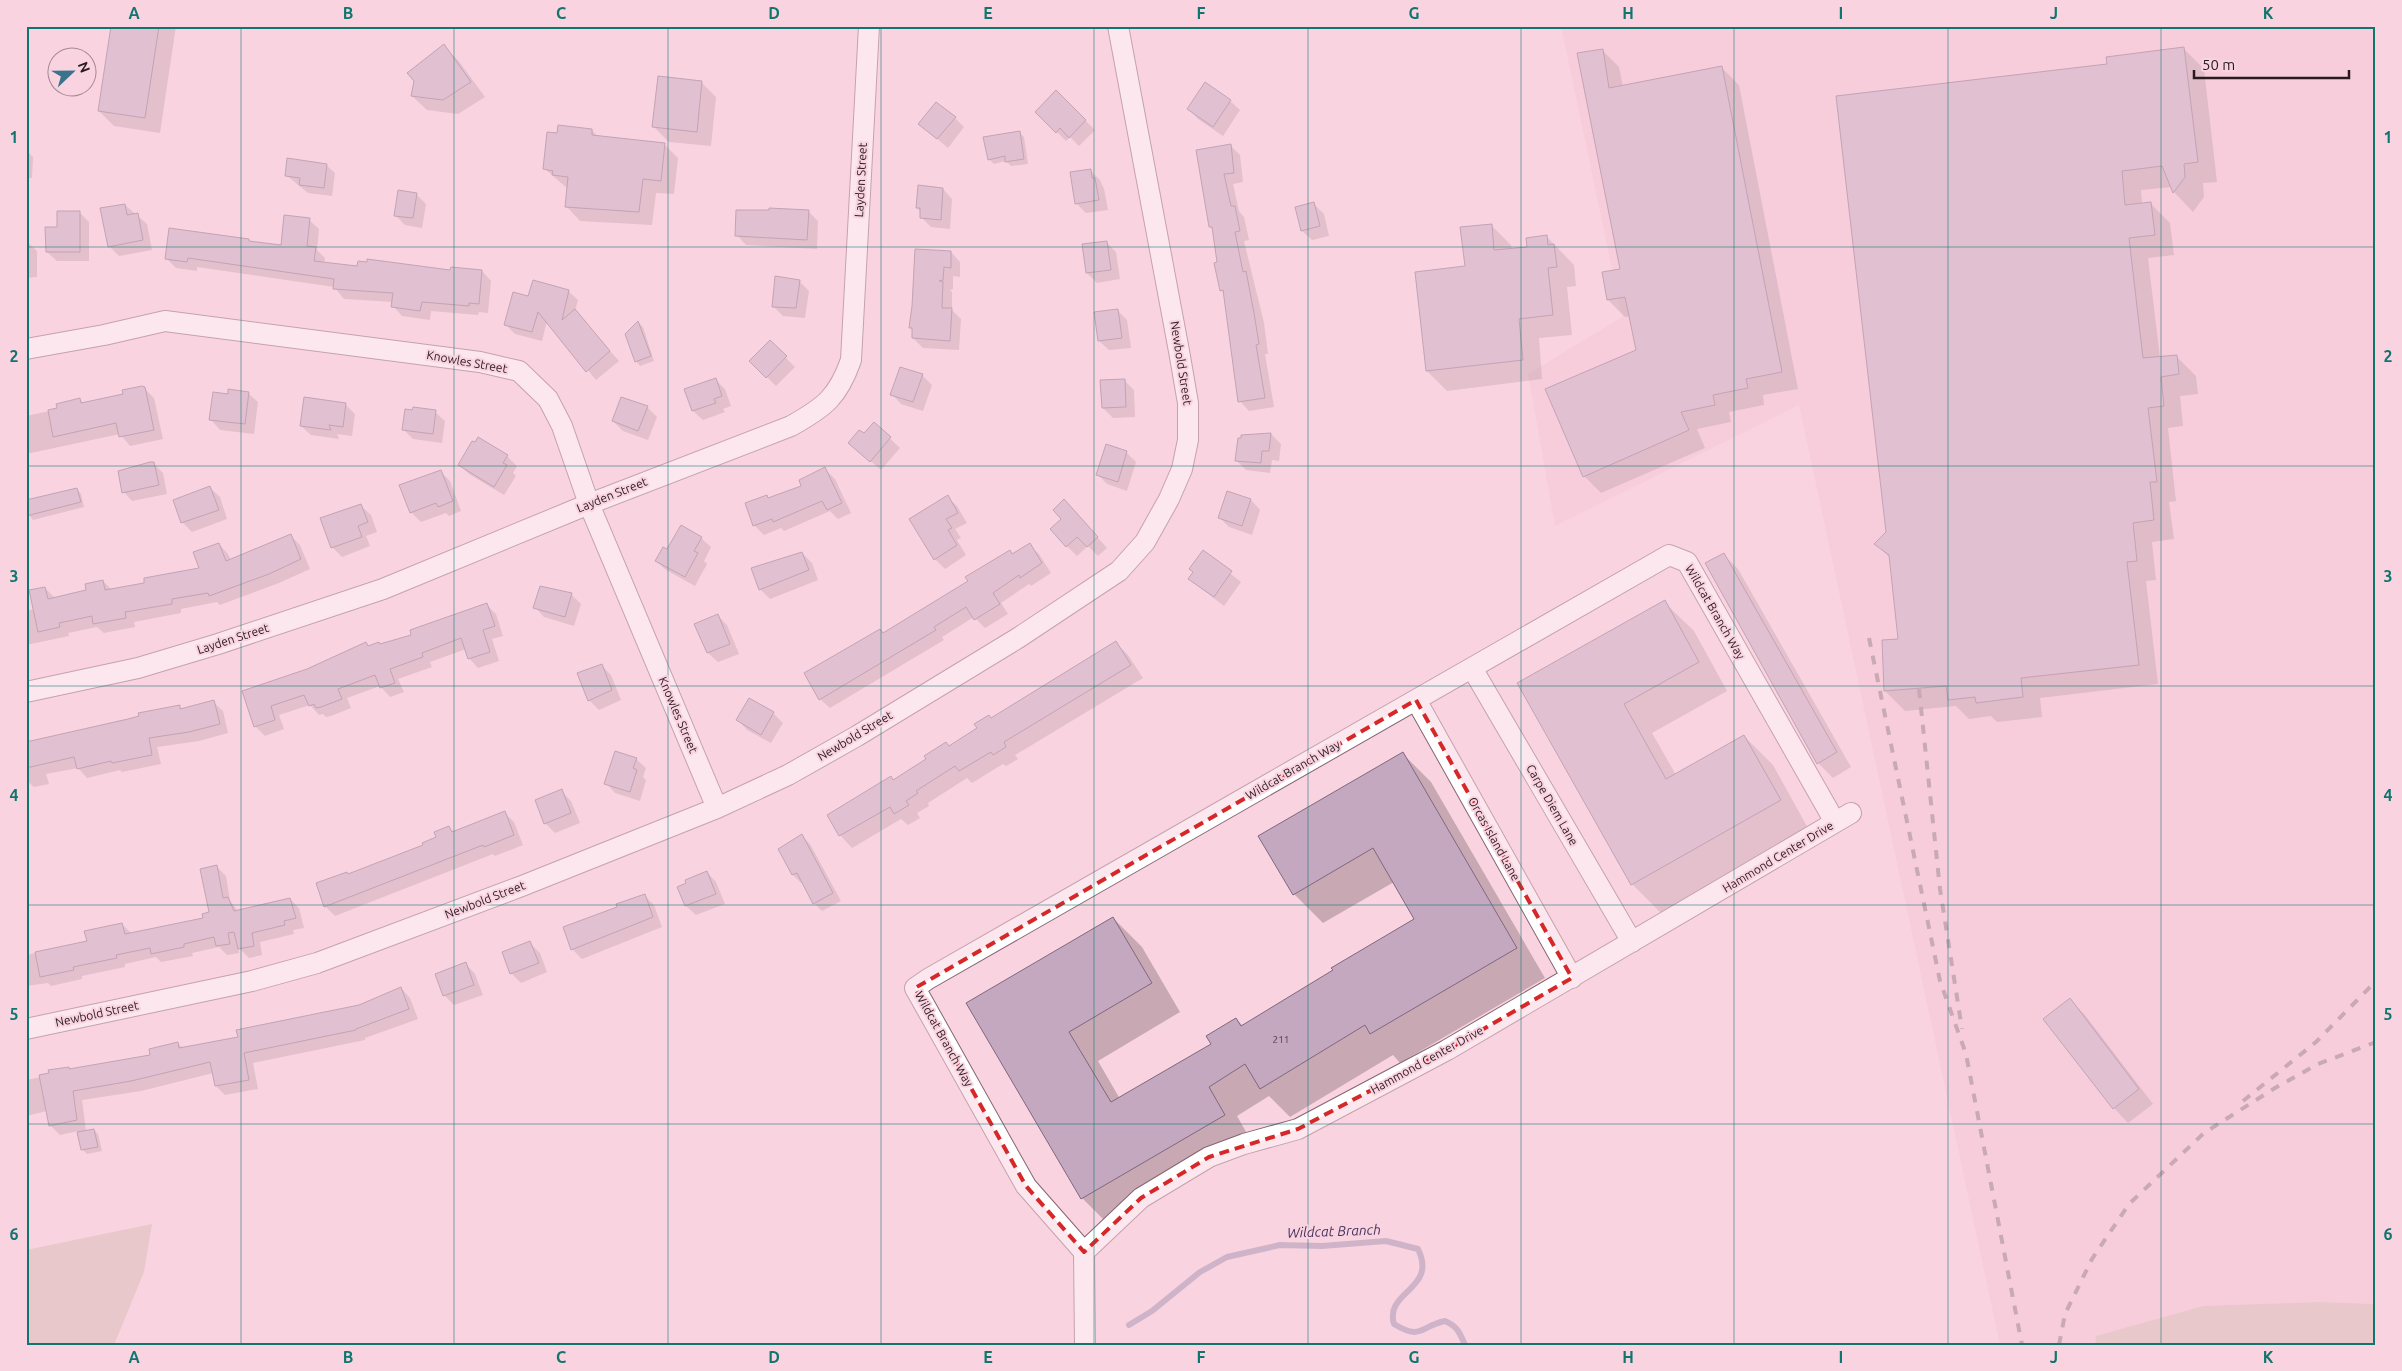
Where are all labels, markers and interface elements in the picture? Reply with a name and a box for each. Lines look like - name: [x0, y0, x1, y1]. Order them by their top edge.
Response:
- text: A: [128, 4, 140, 22]
- text: B: [343, 4, 353, 22]
- text: C: [556, 4, 566, 22]
- text: D: [768, 4, 780, 22]
- text: E: [983, 4, 993, 22]
- text: F: [1197, 4, 1206, 22]
- text: G: [1408, 4, 1420, 22]
- text: H: [1622, 4, 1634, 22]
- text: I: [1839, 4, 1843, 22]
- text: J: [2050, 4, 2058, 22]
- text: K: [2263, 4, 2274, 22]
- north arrow: [48, 48, 98, 98]
- scale bar: [2194, 48, 2350, 80]
- text: 50 m: [2202, 56, 2235, 73]
- text: N: [75, 59, 93, 75]
- text: 1: [9, 128, 19, 146]
- text: 1: [2383, 128, 2393, 146]
- street label: Layden Street: [852, 142, 869, 218]
- street label: Newbold Street: [1168, 320, 1195, 406]
- text: 2: [9, 347, 19, 365]
- text: 2: [2383, 347, 2393, 365]
- street label: Knowles Street: [426, 348, 509, 375]
- street label: Layden Street: [575, 474, 649, 515]
- street label: Wildcat Branch Way: [1683, 562, 1748, 661]
- text: 3: [9, 567, 19, 585]
- text: 3: [2383, 567, 2393, 585]
- street label: Layden Street: [195, 621, 271, 656]
- street label: Knowles Street: [657, 675, 701, 755]
- street label: Newbold Street: [815, 708, 895, 763]
- street label: Wildcat Branch Way: [1243, 737, 1342, 802]
- street label: Carpe Diem Lane: [1524, 762, 1581, 848]
- text: 4: [9, 786, 19, 804]
- text: 4: [2383, 786, 2393, 804]
- street label: Orcas Island Lane: [1466, 795, 1523, 883]
- street label: Hammond Center Drive: [1720, 818, 1835, 895]
- street label: Newbold Street: [443, 878, 527, 921]
- street label: Wildcat Branch Way: [913, 989, 976, 1089]
- street label: Newbold Street: [54, 998, 140, 1029]
- text: 5: [9, 1005, 19, 1023]
- text: 5: [2383, 1005, 2393, 1023]
- street label: Hammond Center Drive: [1368, 1023, 1485, 1096]
- house number: 211: [1273, 1034, 1289, 1045]
- water label: Wildcat Branch: [1287, 1221, 1381, 1241]
- text: 6: [9, 1225, 19, 1243]
- text: 6: [2383, 1225, 2393, 1243]
- text: A: [128, 1348, 140, 1366]
- text: B: [343, 1348, 353, 1366]
- text: C: [556, 1348, 566, 1366]
- text: D: [768, 1348, 780, 1366]
- text: E: [983, 1348, 993, 1366]
- text: F: [1197, 1348, 1206, 1366]
- text: G: [1408, 1348, 1420, 1366]
- text: H: [1622, 1348, 1634, 1366]
- text: I: [1839, 1348, 1843, 1366]
- text: J: [2050, 1348, 2058, 1366]
- text: K: [2263, 1348, 2274, 1366]

